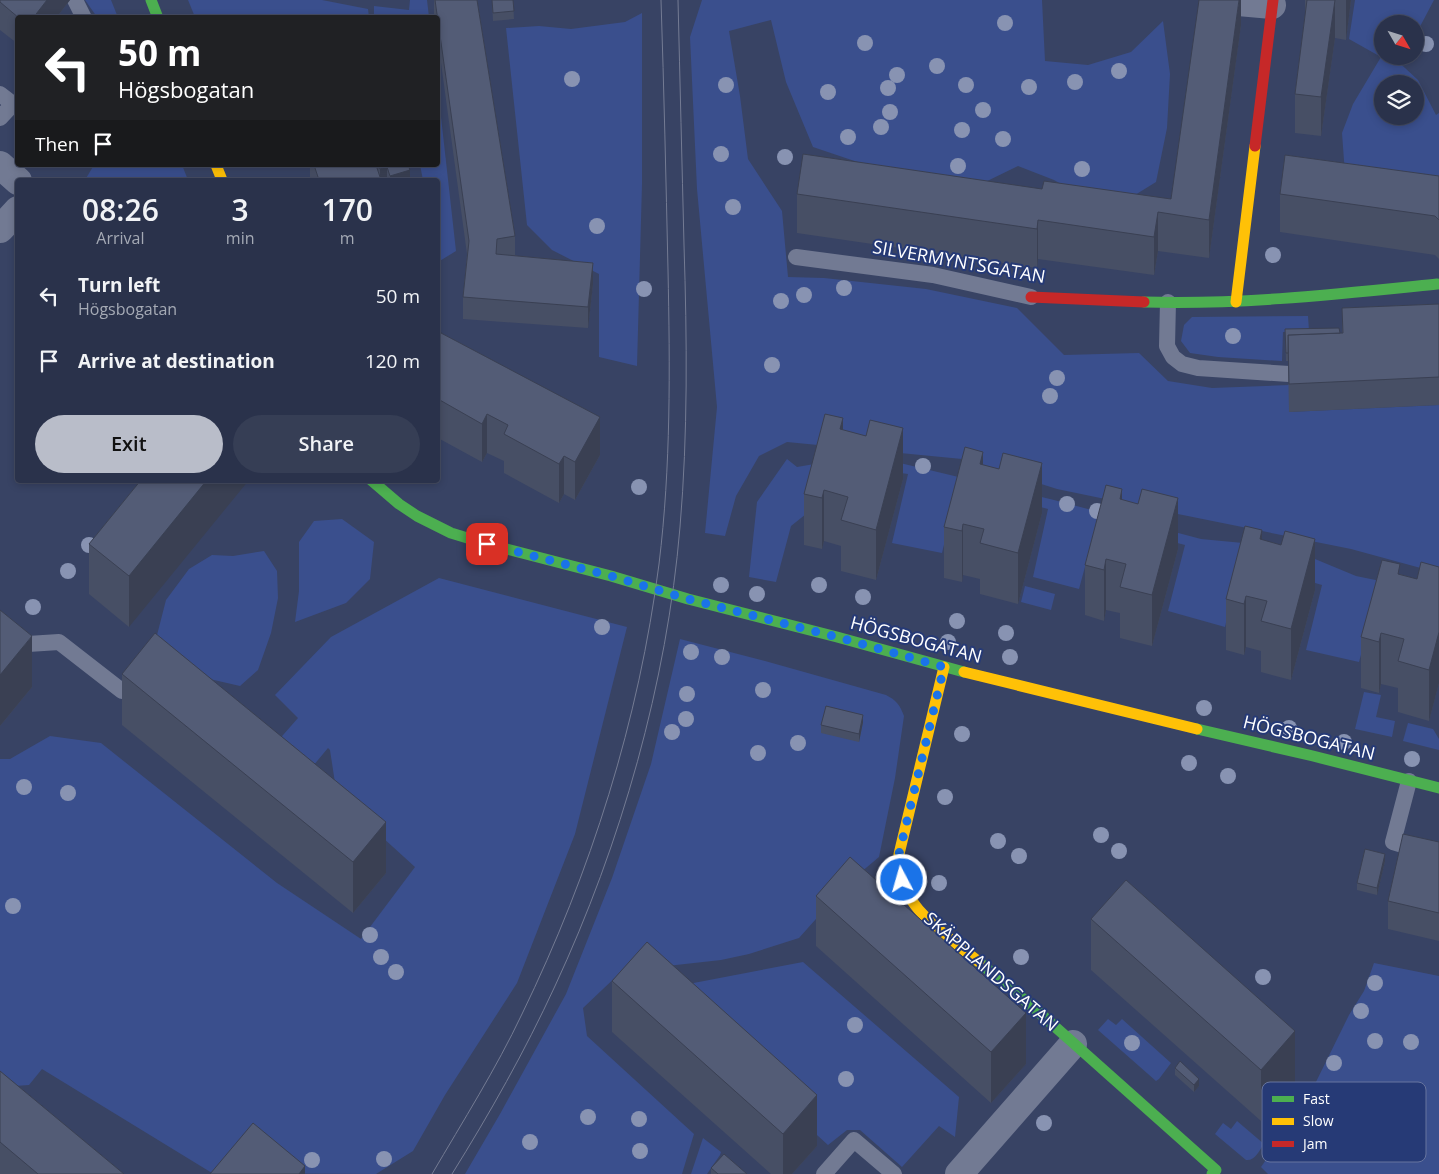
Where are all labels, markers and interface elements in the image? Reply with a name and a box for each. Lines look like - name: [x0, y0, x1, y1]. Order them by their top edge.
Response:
- north arrow: [1374, 15, 1424, 65]
- map controls: [1374, 15, 1424, 125]
- text: 50 m: [118, 29, 201, 76]
- icon: left: [35, 35, 100, 100]
- text: Högsbogatan: [118, 74, 254, 104]
- button: layers: [1374, 75, 1424, 125]
- icon: arrive: [89, 130, 117, 158]
- text: Then: [35, 131, 79, 157]
- text: 08:26: [82, 189, 159, 230]
- text: 3: [232, 189, 249, 230]
- text: 170: [322, 189, 373, 230]
- text: Arrival: [96, 227, 145, 249]
- text: min: [226, 227, 255, 249]
- text: m: [340, 227, 355, 249]
- street label: SILVERMYNTSGATAN: [871, 234, 1047, 288]
- text: Turn left: [78, 272, 160, 298]
- icon: left: [35, 282, 63, 310]
- text: 50 m: [376, 283, 420, 309]
- text: Högsbogatan: [78, 298, 177, 320]
- icon: arrive: [35, 347, 63, 375]
- text: Arrive at destination: [78, 348, 275, 374]
- text: 120 m: [365, 348, 420, 374]
- button: Exit: [35, 415, 223, 473]
- button: Share: [233, 415, 420, 473]
- pin: [466, 523, 508, 565]
- icon: arrive: [473, 530, 501, 558]
- street label: HÖGSBOGATAN: [848, 610, 985, 668]
- street label: HÖGSBOGATAN: [1241, 709, 1378, 765]
- position arrow: [875, 853, 927, 905]
- street label: SKÄPPLANDSGATAN: [919, 906, 1064, 1036]
- legend: [1262, 1082, 1426, 1162]
- text: Fast: [1303, 1089, 1330, 1108]
- text: Slow: [1303, 1111, 1334, 1130]
- text: Jam: [1301, 1134, 1328, 1153]

